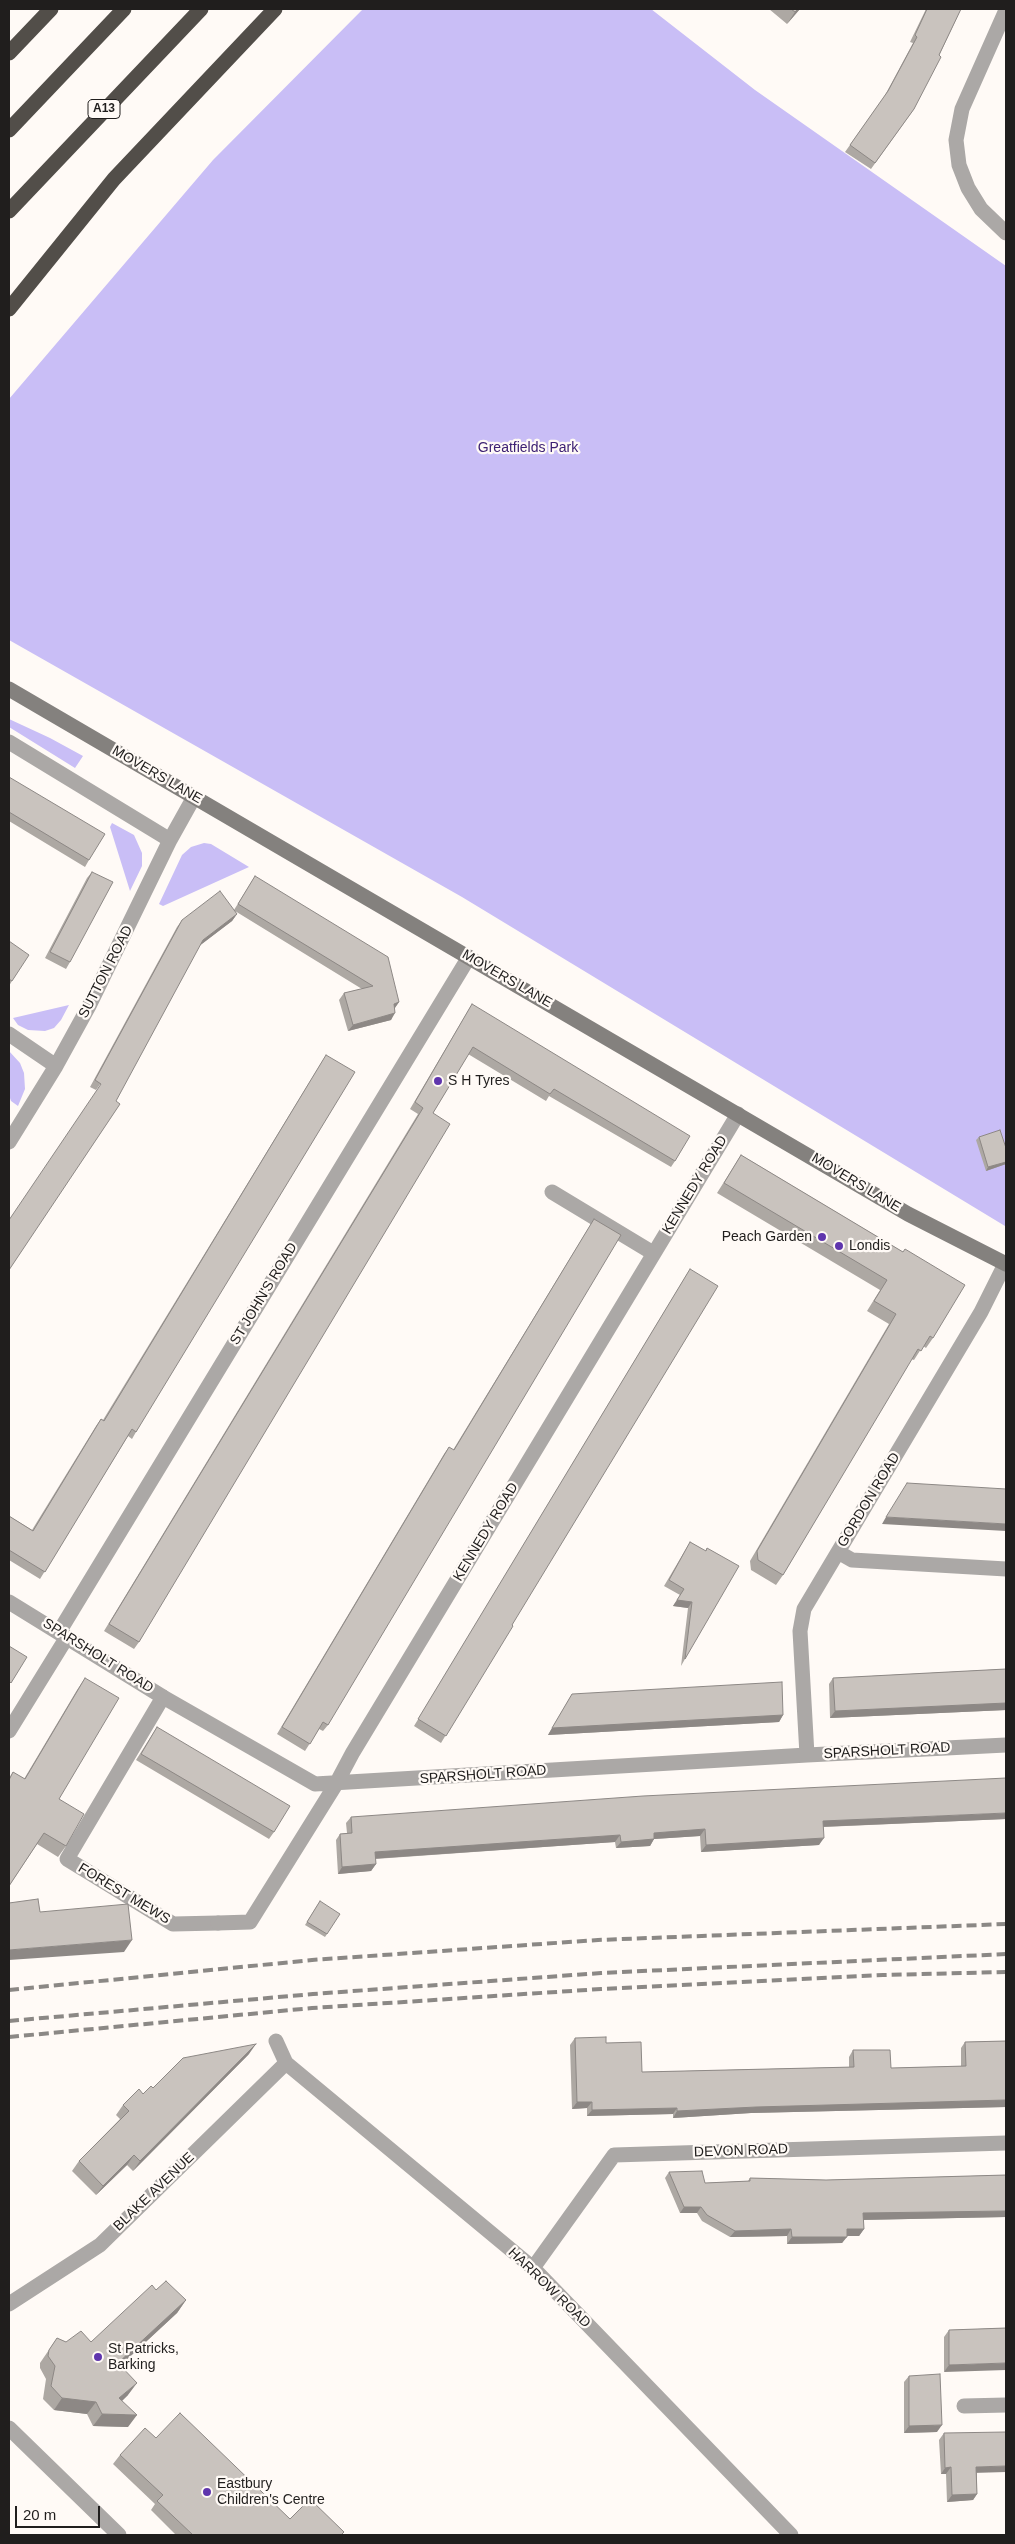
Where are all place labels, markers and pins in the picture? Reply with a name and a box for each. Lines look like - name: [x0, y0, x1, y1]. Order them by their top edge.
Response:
- place label: S H Tyres: [448, 1073, 509, 1089]
- marker: S H Tyres: [432, 1075, 444, 1087]
- place label: Peach Garden: [722, 1229, 812, 1245]
- marker: Peach Garden: [816, 1231, 828, 1243]
- place label: Londis: [849, 1238, 890, 1254]
- marker: Londis: [833, 1240, 845, 1252]
- place label: St Patricks, Barking: [108, 2341, 179, 2374]
- marker: St Patricks, Barking: [92, 2351, 104, 2363]
- place label: Eastbury Children's Centre: [217, 2476, 325, 2508]
- marker: Eastbury Children's Centre: [201, 2486, 213, 2498]

